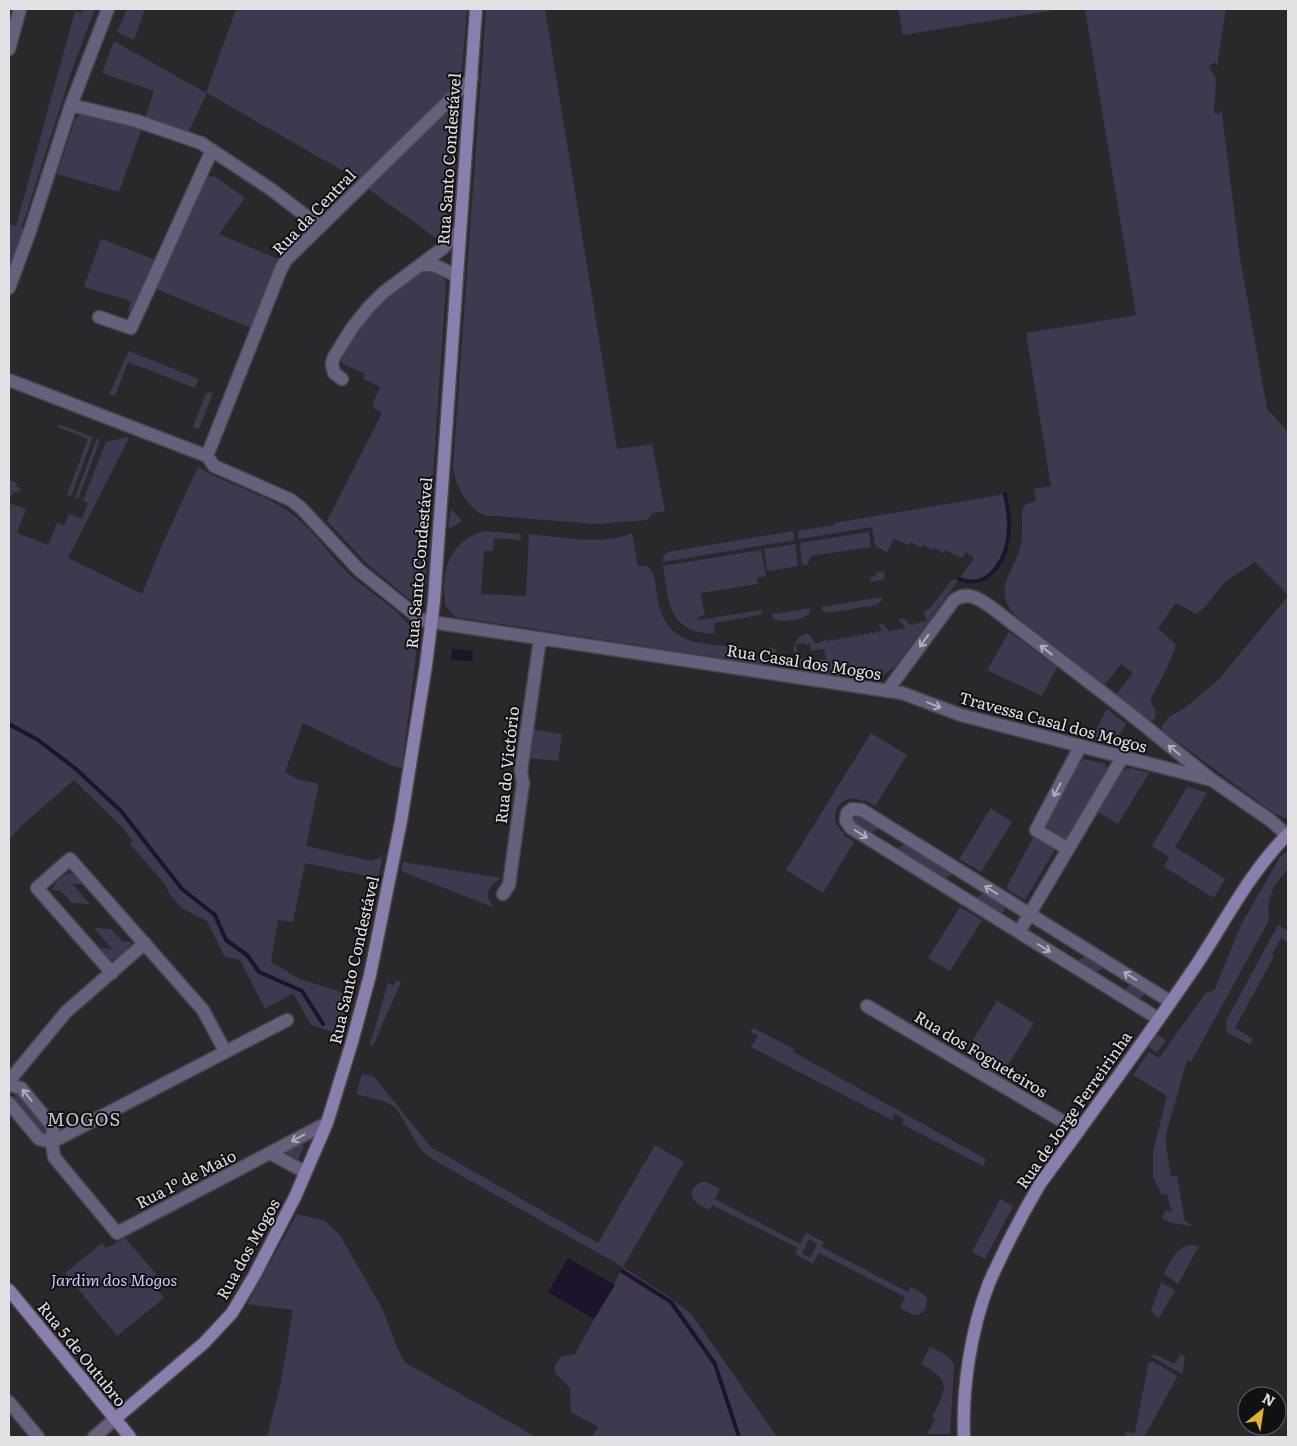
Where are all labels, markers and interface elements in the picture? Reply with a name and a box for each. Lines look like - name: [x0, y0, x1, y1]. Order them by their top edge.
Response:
- street label: Rua Santo Condestável: [430, 72, 466, 246]
- street label: Rua da Central: [266, 163, 361, 260]
- street label: Rua Santo Condestável: [399, 476, 437, 650]
- one-way arrow: [919, 634, 929, 648]
- street label: Rua Casal dos Mogos: [725, 637, 883, 685]
- one-way arrow: [1039, 645, 1053, 655]
- street label: Travessa Casal dos Mogos: [957, 684, 1150, 758]
- one-way arrow: [925, 701, 941, 710]
- street label: Rua do Victório: [488, 705, 524, 825]
- one-way arrow: [1168, 744, 1181, 755]
- one-way arrow: [1052, 782, 1062, 797]
- one-way arrow: [854, 830, 868, 840]
- street label: Rua Santo Condestável: [322, 873, 384, 1046]
- one-way arrow: [985, 885, 999, 895]
- one-way arrow: [1036, 943, 1050, 953]
- one-way arrow: [1123, 970, 1137, 980]
- street label: Rua dos Fogueteiros: [910, 1004, 1053, 1102]
- street label: Rua de Jorge Ferreirinha: [1009, 1025, 1137, 1193]
- one-way arrow: [21, 1089, 32, 1102]
- district label: MOGOS: [47, 1105, 121, 1132]
- one-way arrow: [291, 1133, 306, 1143]
- street label: Rua 1º de Maio: [131, 1143, 240, 1214]
- street label: Rua dos Mogos: [209, 1194, 285, 1303]
- park label: Jardim dos Mogos: [51, 1267, 177, 1291]
- street label: Rua 5 de Outubro: [33, 1295, 133, 1411]
- north arrow: [1237, 1386, 1287, 1436]
- text: N: [1259, 1387, 1279, 1411]

